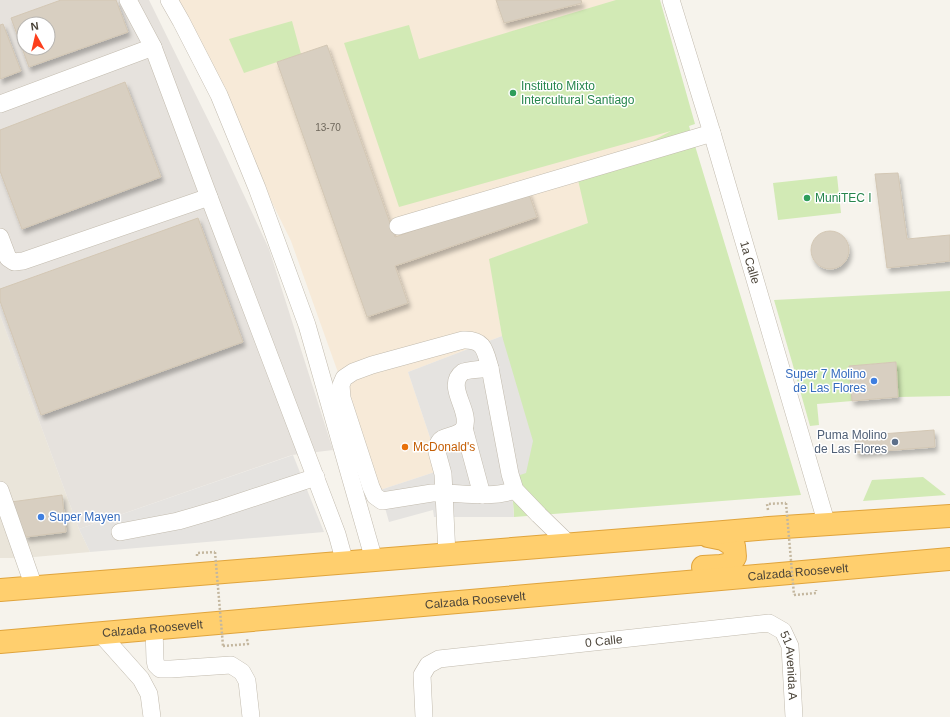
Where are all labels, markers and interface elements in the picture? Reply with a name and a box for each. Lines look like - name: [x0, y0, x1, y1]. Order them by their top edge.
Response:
- north arrow: [16, 16, 56, 56]
- text: N: [30, 20, 39, 33]
- place label: Instituto Mixto Intercultural Santiago: [521, 79, 635, 107]
- marker: Instituto Mixto Intercultural Santiago: [508, 88, 518, 98]
- house number: 13-70: [315, 122, 341, 133]
- place label: MuniTEC I: [815, 191, 872, 205]
- marker: MuniTEC I: [802, 193, 812, 203]
- street label: 1a Calle: [737, 239, 763, 286]
- place label: Super 7 Molino de Las Flores: [785, 367, 866, 395]
- marker: Super 7 Molino de Las Flores: [869, 376, 879, 386]
- place label: Puma Molino de Las Flores: [814, 428, 887, 456]
- marker: Puma Molino de Las Flores: [890, 437, 900, 447]
- place label: McDonald's: [413, 440, 475, 454]
- marker: McDonald's: [400, 442, 410, 452]
- place label: Super Mayen: [49, 510, 120, 524]
- marker: Super Mayen: [36, 512, 46, 522]
- street label: Calzada Roosevelt: [747, 561, 849, 584]
- street label: Calzada Roosevelt: [424, 589, 527, 612]
- street label: Calzada Roosevelt: [102, 617, 204, 640]
- street label: 51 Avenida A: [777, 629, 800, 700]
- street label: 0 Calle: [584, 632, 623, 650]

